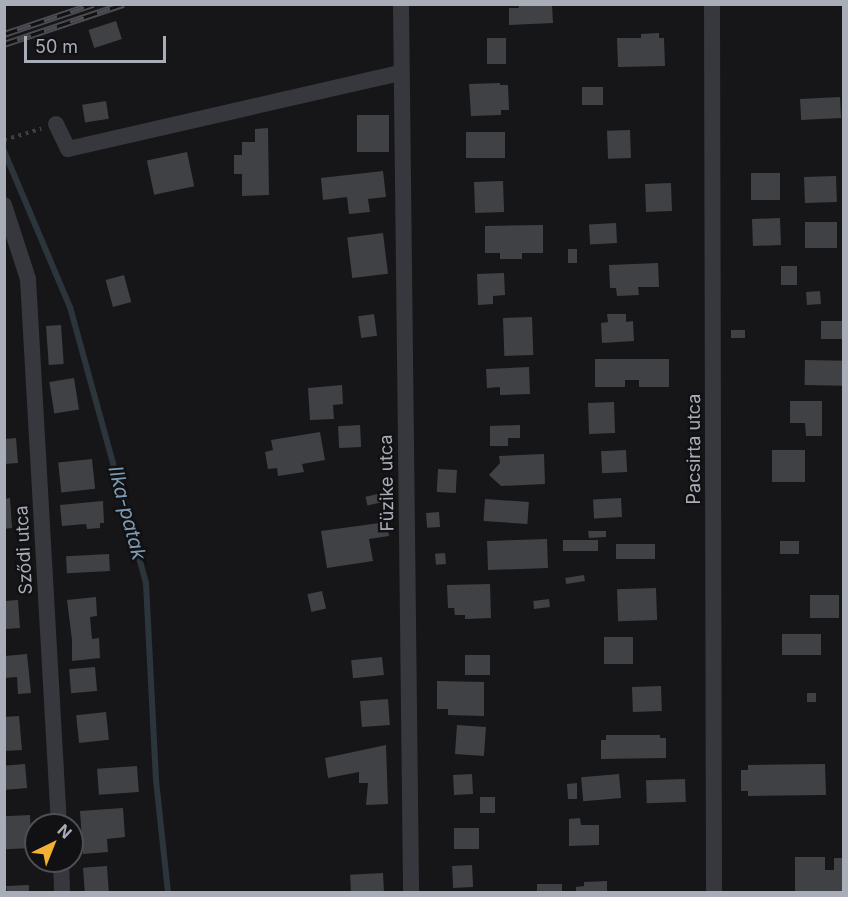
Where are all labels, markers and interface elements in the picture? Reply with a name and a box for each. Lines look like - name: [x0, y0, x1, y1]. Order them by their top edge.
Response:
- scale bar: [27, 24, 170, 62]
- text: 50 m: [35, 36, 78, 57]
- street label: Pacsirta utca: [683, 394, 705, 504]
- street label: Füzike utca: [375, 434, 399, 532]
- water label: Ilka-patak: [103, 463, 151, 563]
- street label: Sződi utca: [11, 505, 37, 595]
- north arrow: [24, 813, 84, 873]
- text: N: [54, 820, 76, 843]

